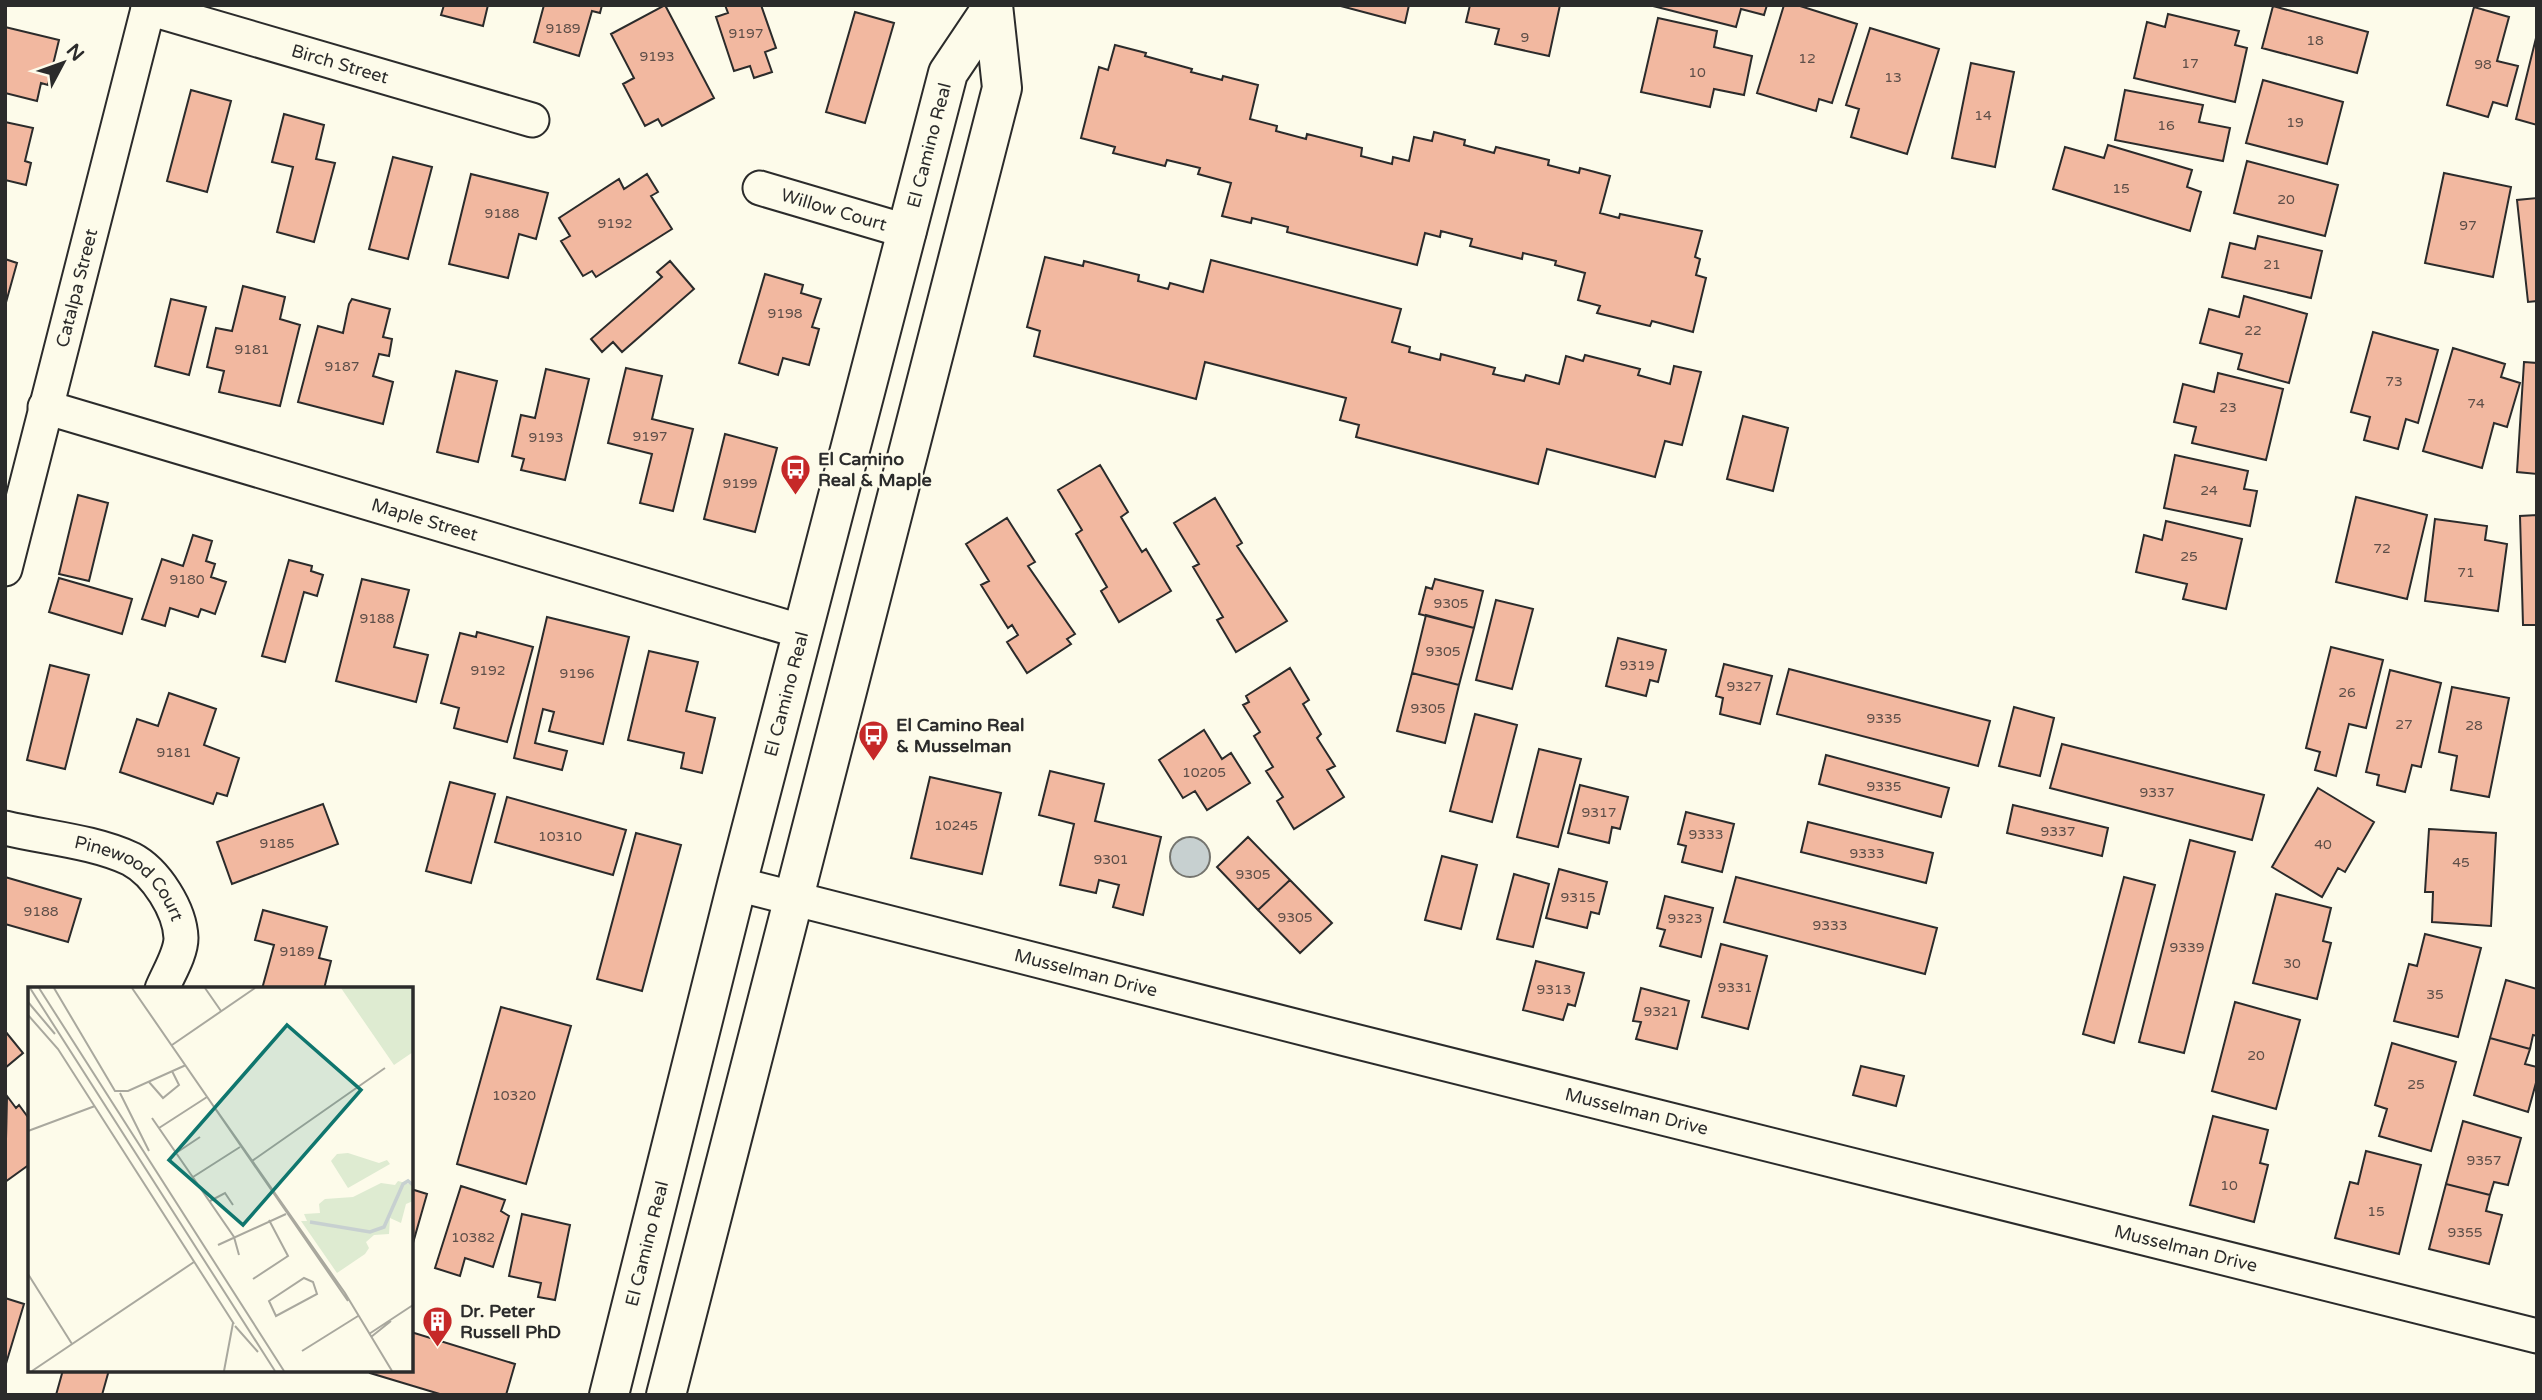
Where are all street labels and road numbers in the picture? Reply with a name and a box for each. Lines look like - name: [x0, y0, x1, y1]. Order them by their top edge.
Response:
- street label: Birch Street: [289, 39, 391, 89]
- street label: El Camino Real: [902, 80, 956, 210]
- street label: Willow Court: [778, 184, 889, 236]
- street label: Catalpa Street: [51, 226, 102, 350]
- street label: Maple Street: [369, 494, 480, 546]
- street label: El Camino Real: [760, 629, 813, 759]
- street label: Pinewood Court: [73, 831, 188, 924]
- street label: Musselman Drive: [1012, 944, 1160, 1002]
- street label: Musselman Drive: [1563, 1083, 1711, 1140]
- street label: El Camino Real: [621, 1179, 673, 1309]
- street label: Musselman Drive: [2112, 1220, 2260, 1277]

